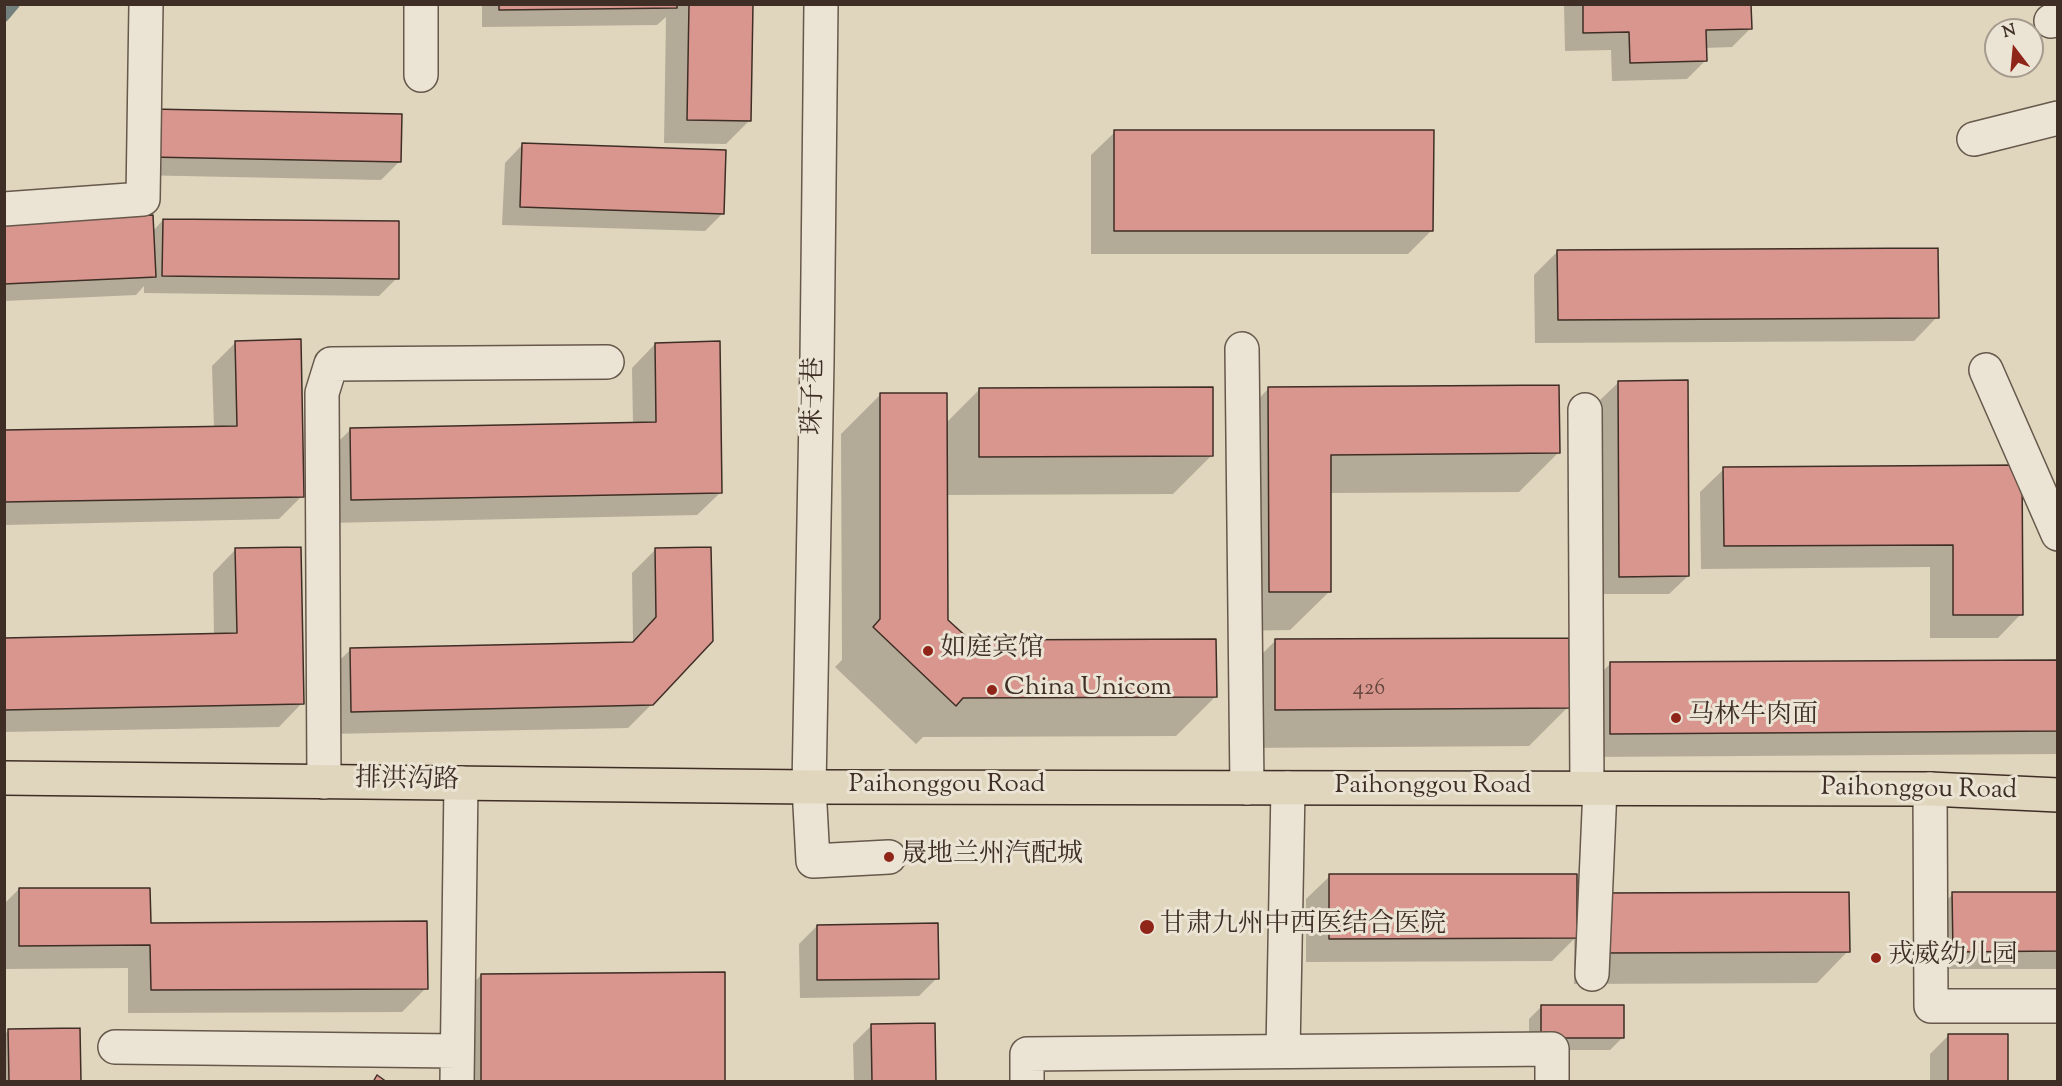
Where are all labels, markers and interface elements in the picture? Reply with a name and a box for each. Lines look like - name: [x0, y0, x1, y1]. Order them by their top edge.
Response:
- north arrow: [1984, 18, 2044, 78]
- text: N: [2000, 19, 2019, 45]
- street label: 珠子巷: [800, 357, 832, 435]
- place label: 如庭宾馆: [940, 635, 1044, 667]
- marker: 如庭宾馆: [921, 644, 935, 658]
- place label: China Unicom: [1004, 674, 1172, 706]
- house number: 426: [1353, 677, 1385, 703]
- marker: China Unicom: [985, 683, 999, 697]
- place label: 马林牛肉面: [1688, 702, 1818, 734]
- marker: 马林牛肉面: [1669, 711, 1683, 725]
- street label: 排洪沟路: [355, 765, 459, 799]
- street label: Paihonggou Road: [849, 771, 1045, 803]
- street label: Paihonggou Road: [1335, 772, 1531, 804]
- street label: Paihonggou Road: [1821, 774, 2017, 808]
- place label: 晟地兰州汽配城: [901, 841, 1083, 873]
- marker: 晟地兰州汽配城: [882, 850, 896, 864]
- place label: 甘肃九州中西医结合医院: [1160, 911, 1446, 943]
- marker: 甘肃九州中西医结合医院: [1138, 918, 1156, 936]
- place label: 戎威幼儿园: [1888, 942, 2018, 974]
- marker: 戎威幼儿园: [1869, 951, 1883, 965]

